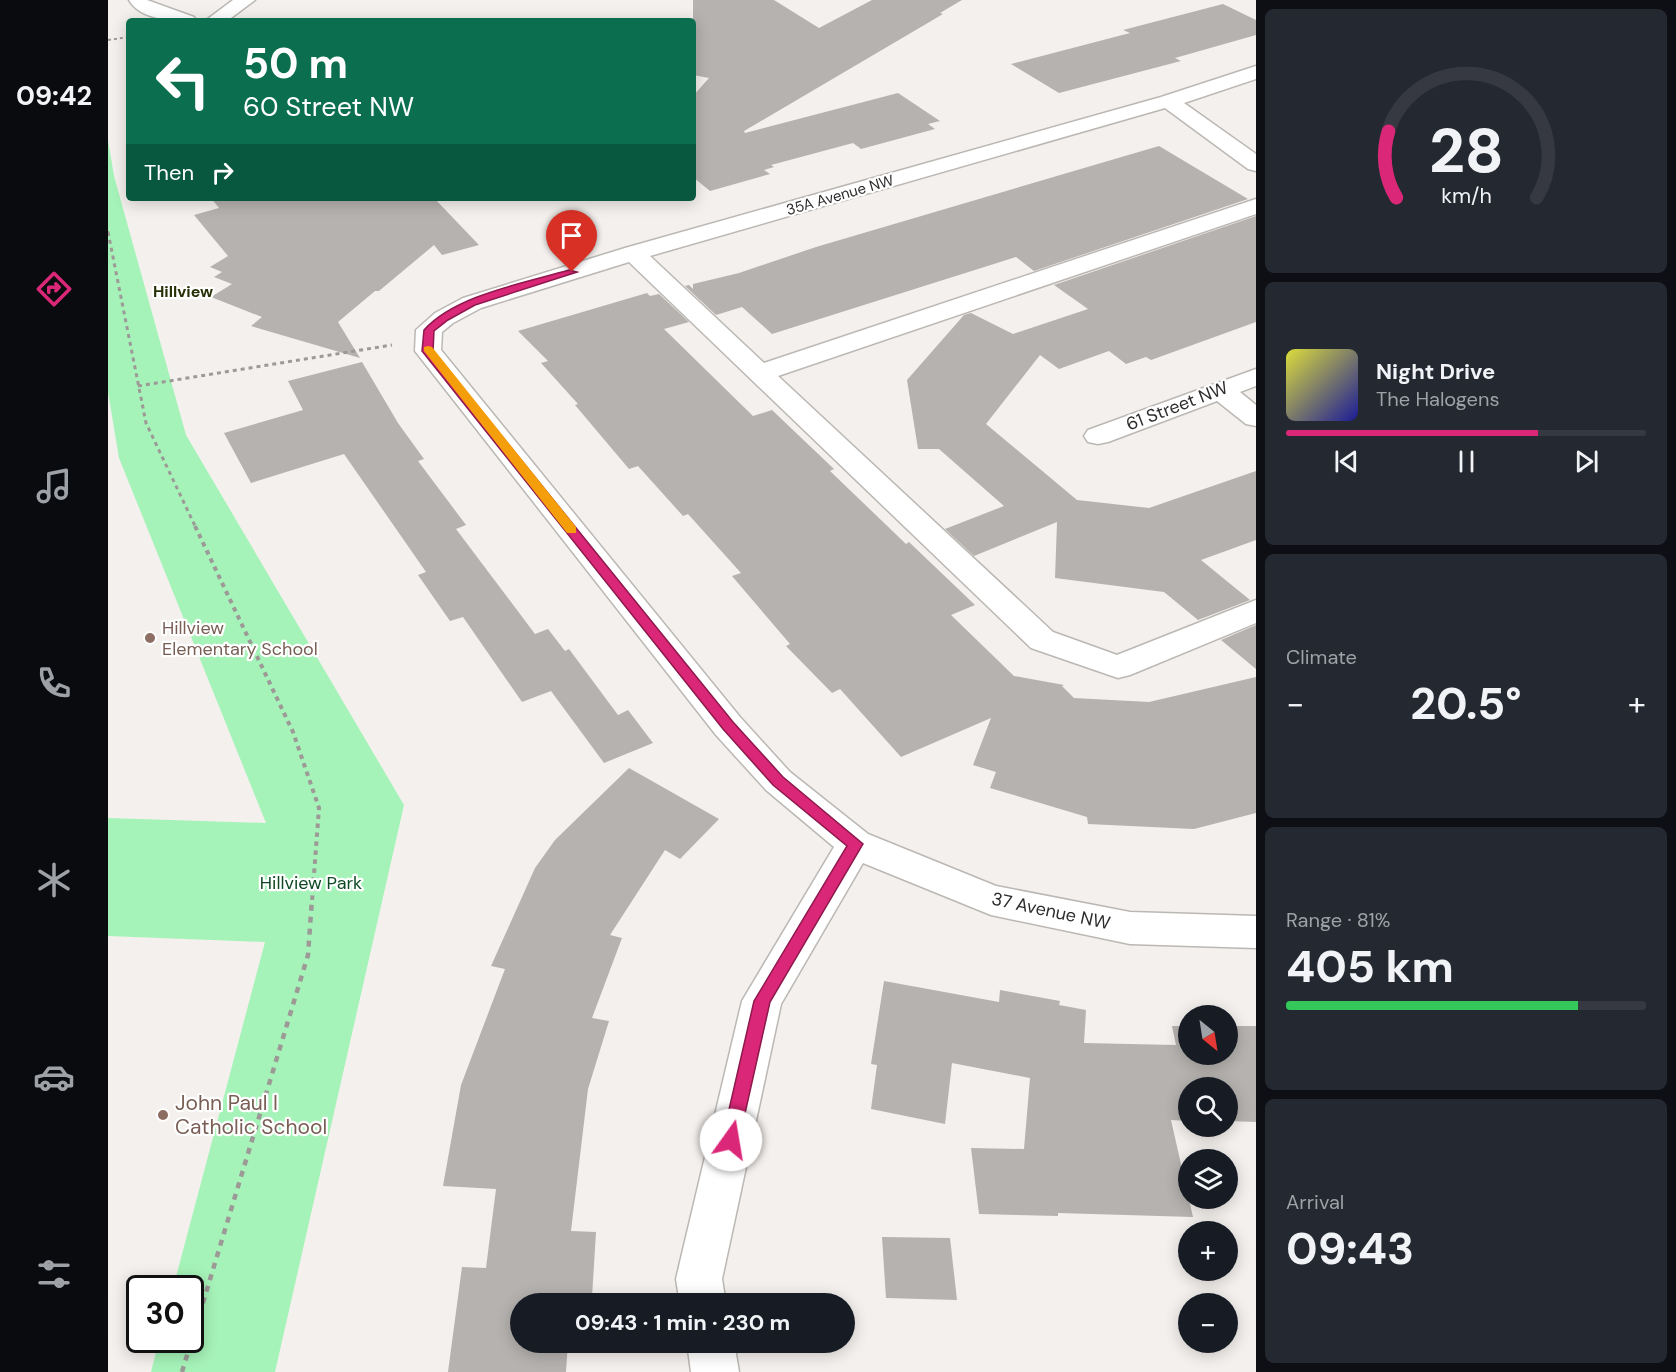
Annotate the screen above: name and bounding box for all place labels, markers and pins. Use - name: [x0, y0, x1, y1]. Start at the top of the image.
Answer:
- pin: [546, 210, 597, 272]
- place label: Hillview Elementary School: [162, 616, 318, 661]
- marker: Hillview Elementary School: [143, 631, 157, 645]
- place label: John Paul I Catholic School: [175, 1089, 327, 1141]
- marker: John Paul I Catholic School: [156, 1108, 170, 1122]

